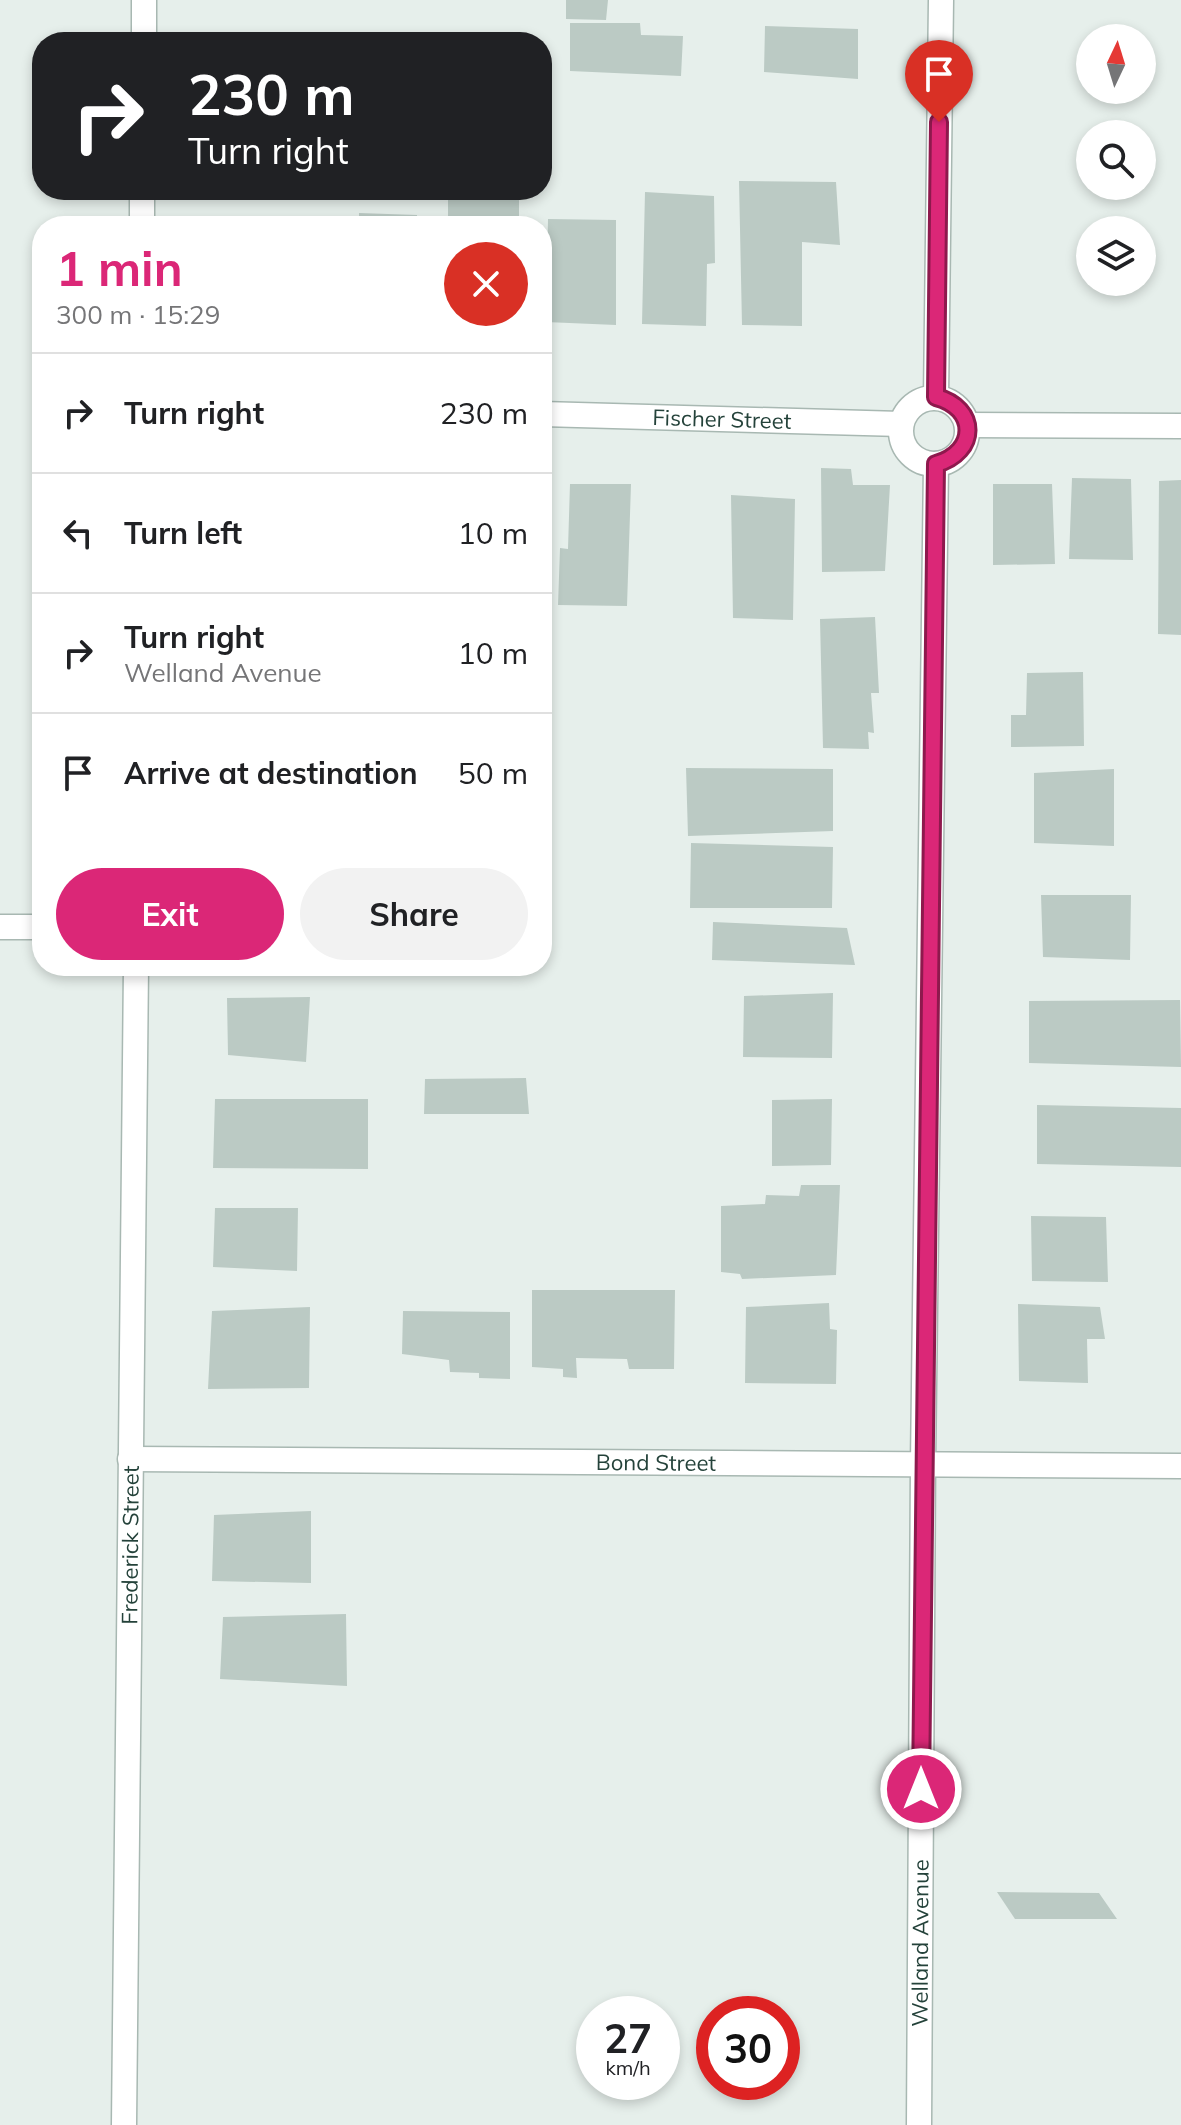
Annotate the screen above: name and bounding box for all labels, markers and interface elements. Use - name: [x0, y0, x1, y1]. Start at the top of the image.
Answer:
- north arrow: [1076, 24, 1156, 104]
- map controls: [1076, 24, 1156, 296]
- pin: [905, 40, 973, 122]
- icon: arrive: [917, 52, 961, 96]
- text: 230 m: [188, 59, 355, 129]
- icon: right: [56, 64, 160, 168]
- button: search: [1076, 120, 1156, 200]
- text: Turn right: [188, 128, 349, 173]
- button: layers: [1076, 216, 1156, 296]
- text: 1 min: [56, 238, 183, 298]
- button: close: [444, 242, 528, 326]
- text: 300 m · 15:29: [56, 298, 220, 331]
- icon: right: [56, 391, 100, 435]
- text: Turn right: [124, 394, 264, 432]
- text: 230 m: [440, 394, 528, 432]
- street label: Fischer Street: [652, 403, 792, 435]
- icon: left: [56, 511, 100, 555]
- text: Turn left: [124, 514, 242, 552]
- text: 10 m: [458, 514, 528, 552]
- text: Turn right: [124, 618, 264, 656]
- icon: right: [56, 631, 100, 675]
- text: 10 m: [458, 634, 528, 672]
- text: Welland Avenue: [124, 656, 322, 689]
- icon: arrive: [56, 751, 100, 795]
- text: Arrive at destination: [124, 754, 418, 792]
- text: 50 m: [458, 754, 528, 792]
- button: Exit: [56, 868, 284, 960]
- button: Share: [300, 868, 528, 960]
- street label: Bond Street: [596, 1448, 717, 1477]
- street label: Frederick Street: [115, 1465, 145, 1625]
- position arrow: [879, 1747, 963, 1831]
- street label: Welland Avenue: [906, 1859, 935, 2027]
- speed limit sign: 30: [696, 1996, 800, 2100]
- text: 27: [604, 2013, 652, 2063]
- text: km/h: [605, 2055, 651, 2080]

